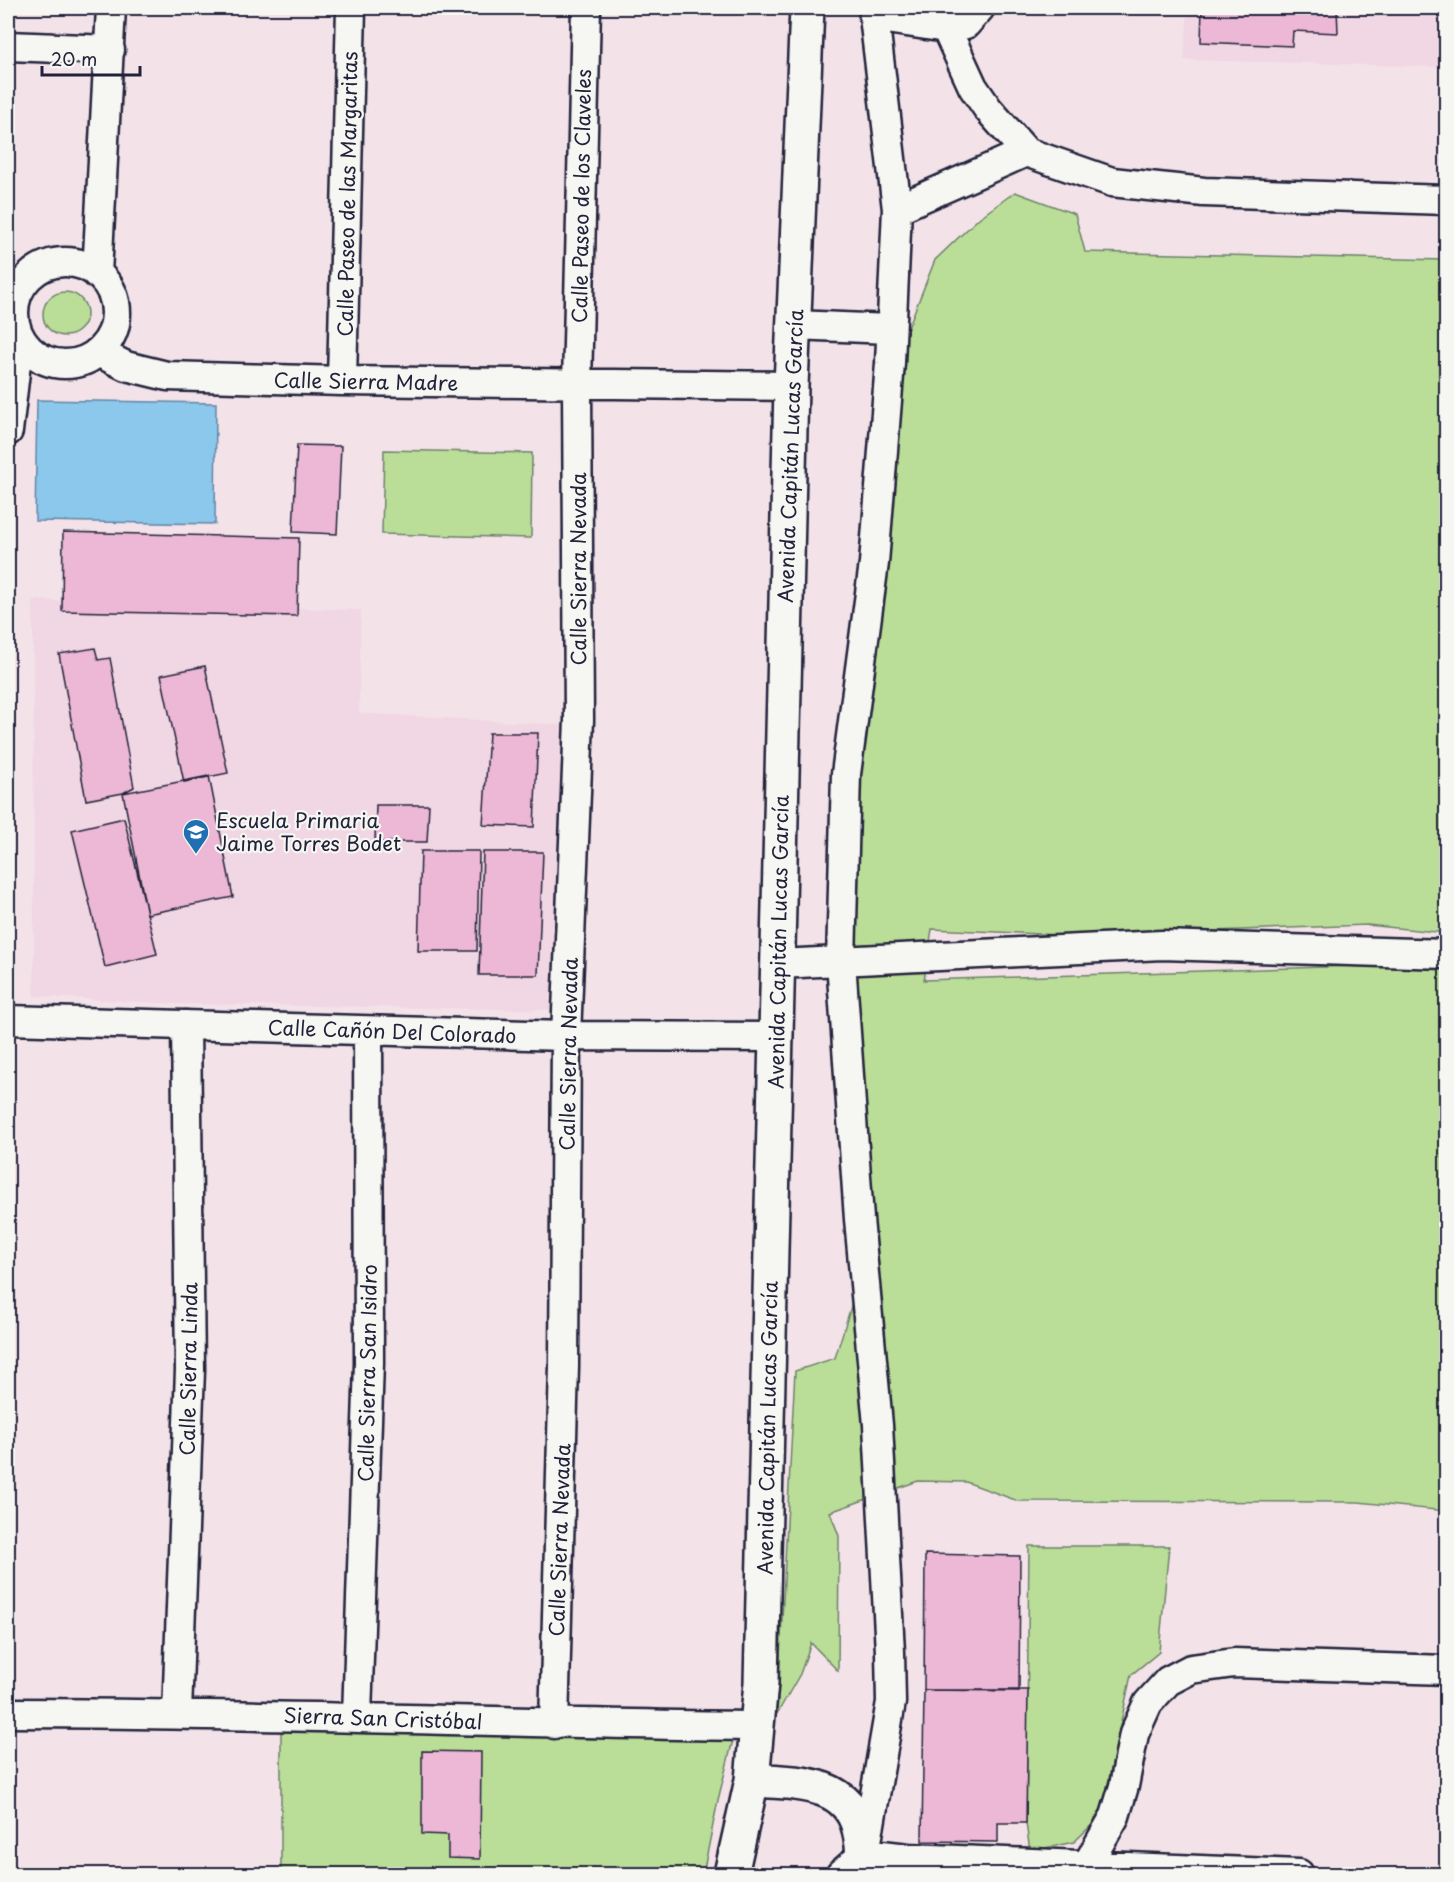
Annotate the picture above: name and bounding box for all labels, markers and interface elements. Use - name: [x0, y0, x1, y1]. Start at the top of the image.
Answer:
- scale bar: [42, 39, 140, 77]
- text: 20 m: [51, 45, 97, 72]
- street label: Calle Paseo de las Margaritas: [330, 51, 364, 337]
- street label: Calle Paseo de los Claveles: [564, 69, 598, 323]
- street label: Avenida Capitán Lucas García: [770, 309, 810, 603]
- street label: Calle Sierra Madre: [273, 364, 459, 398]
- street label: Calle Sierra Nevada: [563, 472, 593, 666]
- street label: Avenida Capitán Lucas García: [760, 795, 796, 1089]
- place label: Escuela Primaria Jaime Torres Bodet: [216, 805, 401, 858]
- school or university icon: Escuela Primaria Jaime Torres Bodet: [181, 817, 211, 855]
- street label: Calle Sierra Nevada: [551, 957, 585, 1151]
- street label: Calle Cañón Del Colorado: [267, 1012, 517, 1050]
- street label: Calle Sierra San Isidro: [350, 1264, 384, 1482]
- street label: Calle Sierra Linda: [171, 1281, 205, 1456]
- street label: Avenida Capitán Lucas García: [749, 1281, 785, 1575]
- street label: Calle Sierra Nevada: [541, 1443, 577, 1637]
- street label: Sierra San Cristóbal: [283, 1700, 483, 1736]

